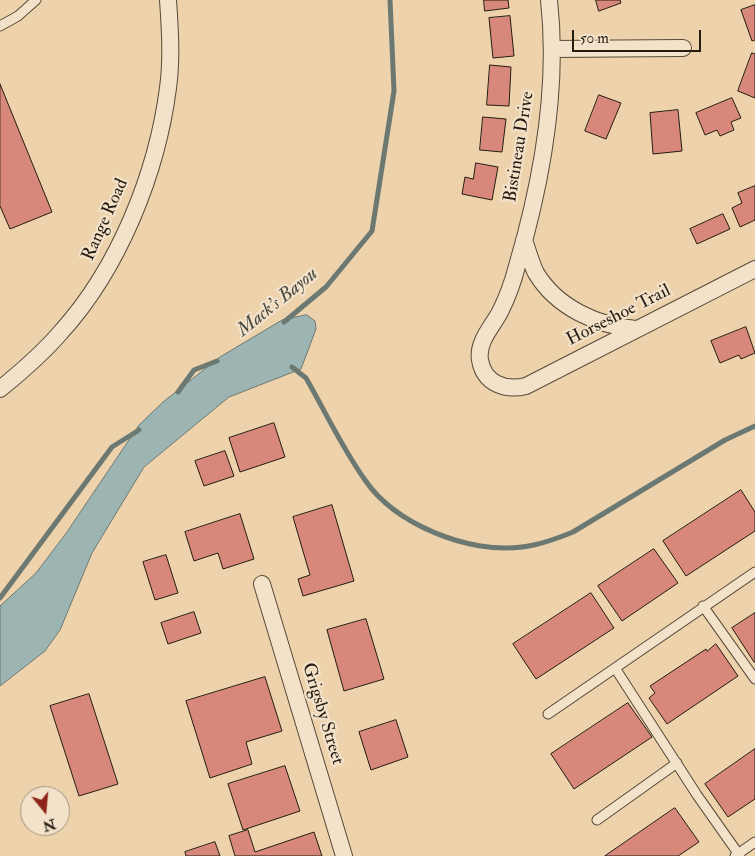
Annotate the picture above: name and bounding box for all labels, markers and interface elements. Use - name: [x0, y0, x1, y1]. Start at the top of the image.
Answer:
- scale bar: [575, 20, 704, 52]
- text: 50 m: [580, 29, 609, 48]
- street label: Bistineau Drive: [501, 90, 539, 204]
- street label: Range Road: [78, 176, 134, 264]
- water label: Mack's Bayou: [233, 264, 323, 342]
- street label: Horseshoe Trail: [563, 280, 675, 352]
- street label: Grigsby Street: [296, 660, 348, 768]
- north arrow: [20, 786, 70, 836]
- text: N: [41, 815, 58, 835]

